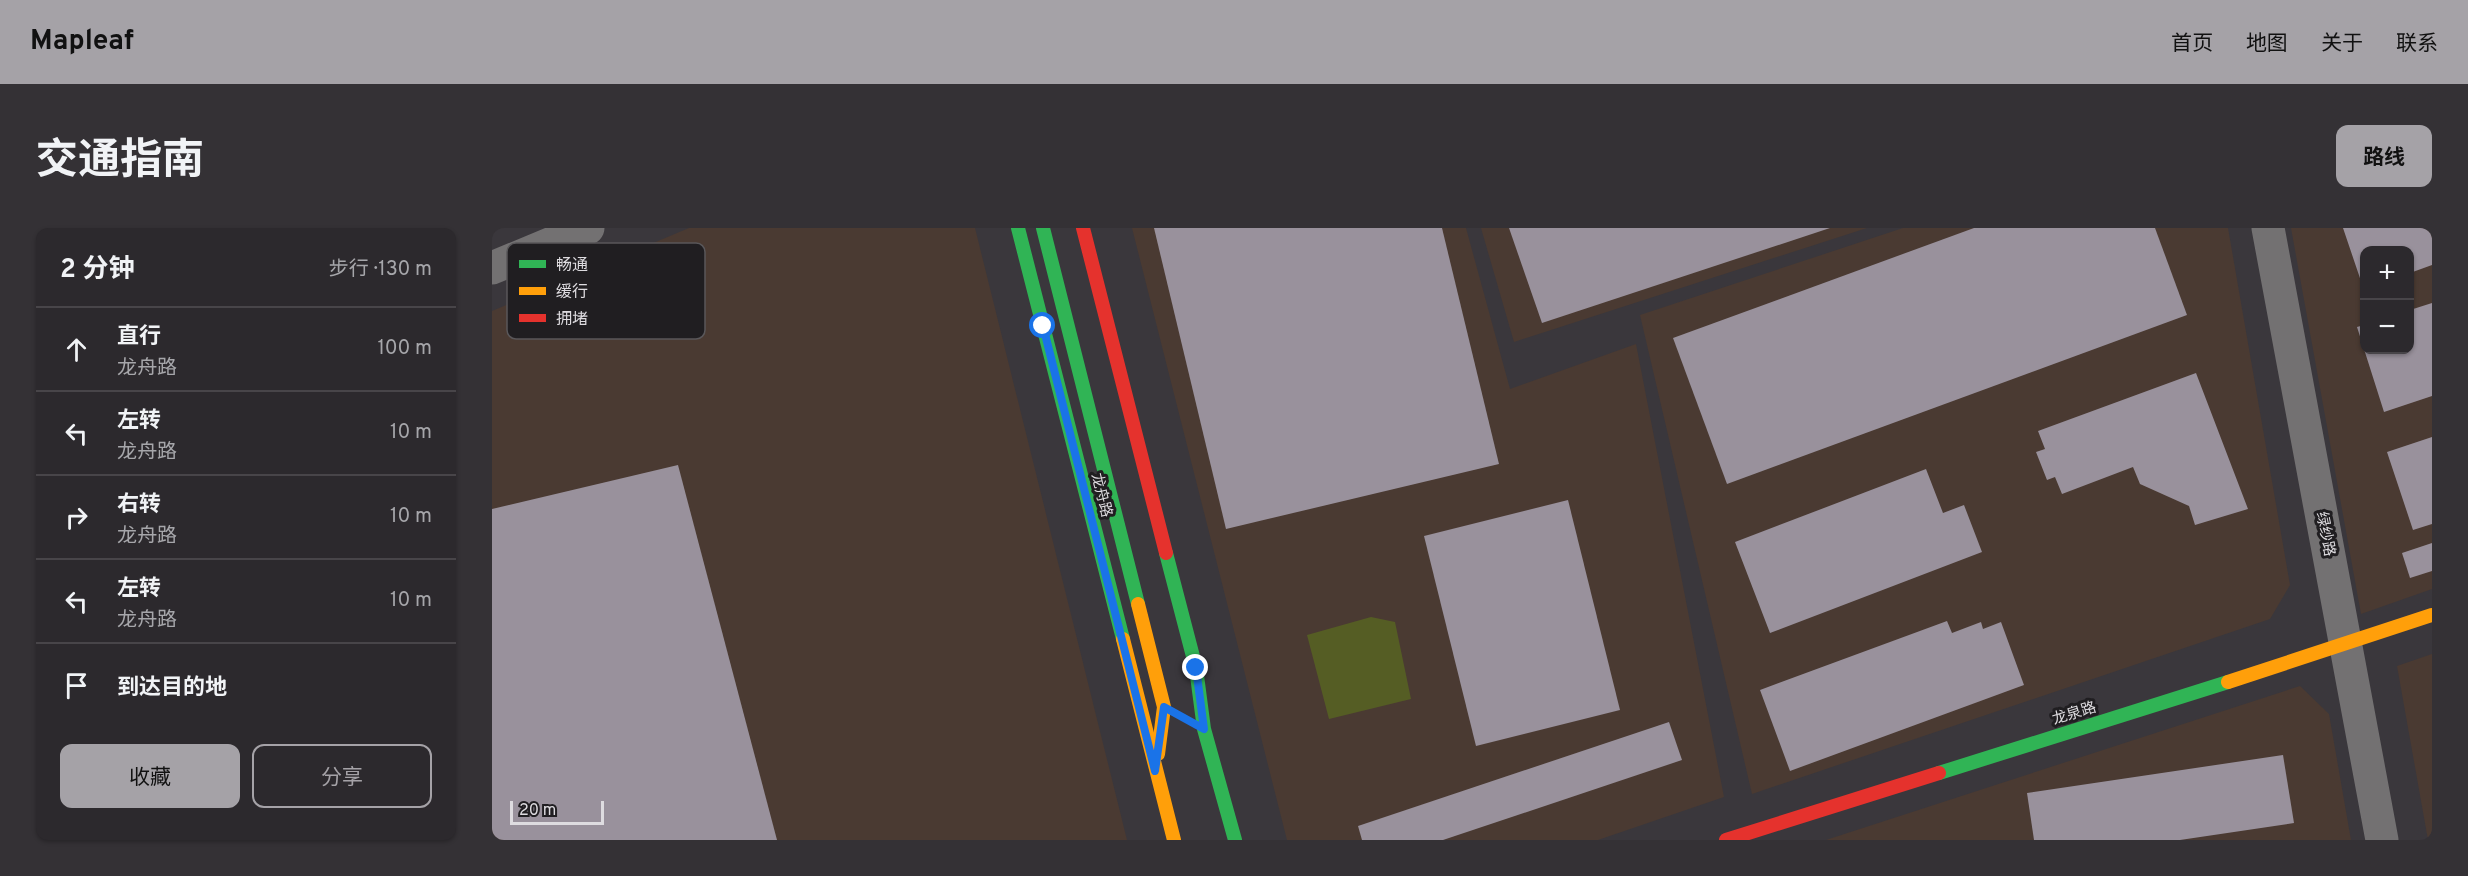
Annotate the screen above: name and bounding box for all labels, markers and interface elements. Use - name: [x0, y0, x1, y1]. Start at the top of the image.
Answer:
- text: Mapleaf: [30, 24, 134, 60]
- text: 首页: [2171, 31, 2213, 58]
- text: 地图: [2246, 31, 2288, 58]
- text: 关于: [2321, 31, 2363, 58]
- text: 联系: [2396, 31, 2438, 58]
- button: 路线: [2336, 125, 2432, 187]
- text: 交通指南: [36, 136, 204, 189]
- legend: [507, 243, 705, 339]
- map controls: [2360, 246, 2414, 354]
- button: +: [2360, 246, 2414, 300]
- text: 2 分钟: [60, 254, 134, 287]
- text: 畅通: [556, 256, 588, 276]
- text: 步行 · 130 m: [329, 257, 432, 283]
- text: 缓行: [556, 283, 588, 303]
- button: −: [2360, 300, 2414, 354]
- text: 拥堵: [556, 310, 588, 330]
- route start: [1029, 312, 1055, 338]
- text: 直行: [117, 324, 161, 351]
- icon: ahead: [60, 333, 93, 366]
- text: 100 m: [377, 336, 432, 362]
- text: 龙舟路: [117, 356, 177, 382]
- text: 左转: [117, 408, 161, 435]
- icon: left: [60, 417, 93, 450]
- text: 10 m: [390, 420, 432, 446]
- text: 龙舟路: [117, 440, 177, 466]
- street label: 龙舟路: [1086, 471, 1116, 520]
- text: 右转: [117, 492, 161, 519]
- icon: right: [60, 501, 93, 534]
- text: 10 m: [390, 504, 432, 530]
- street label: 绿纱路: [2311, 510, 2338, 558]
- text: 龙舟路: [117, 524, 177, 550]
- text: 左转: [117, 576, 161, 603]
- icon: left: [60, 585, 93, 618]
- text: 10 m: [390, 588, 432, 614]
- text: 龙舟路: [117, 608, 177, 634]
- route end: [1182, 654, 1208, 680]
- icon: arrive: [60, 669, 93, 702]
- text: 到达目的地: [117, 675, 227, 702]
- street label: 龙泉路: [2050, 698, 2099, 730]
- button: 收藏: [60, 744, 240, 808]
- button: 分享: [252, 744, 432, 808]
- scale bar: [510, 798, 604, 826]
- text: 20 m: [519, 801, 556, 821]

